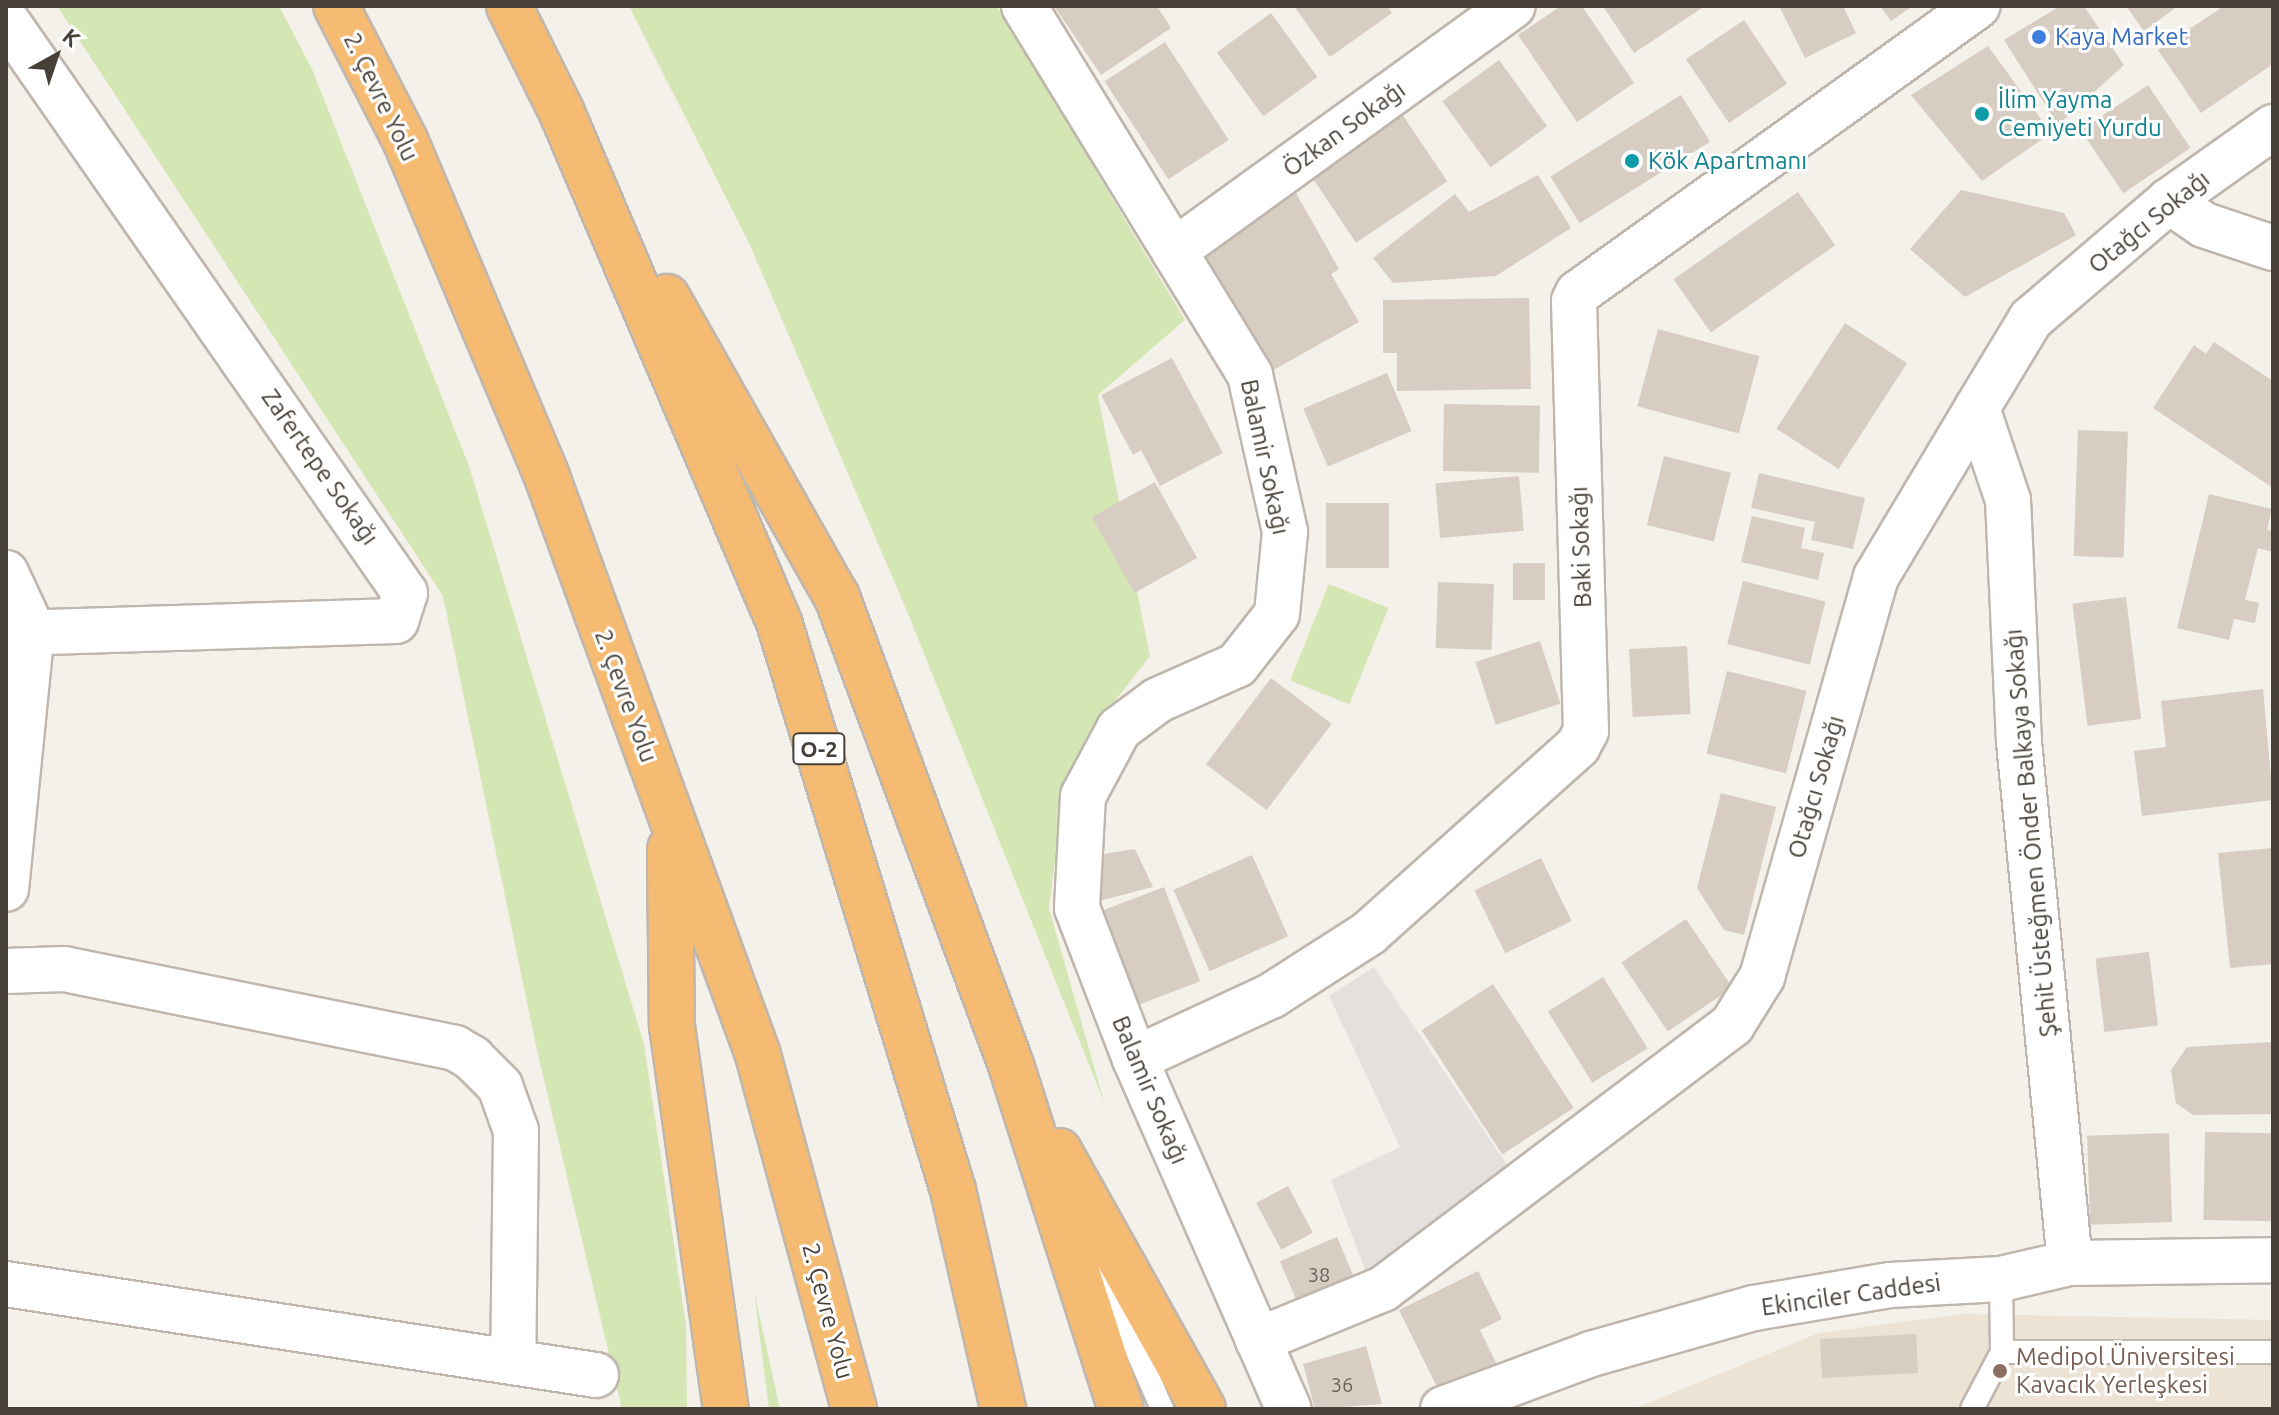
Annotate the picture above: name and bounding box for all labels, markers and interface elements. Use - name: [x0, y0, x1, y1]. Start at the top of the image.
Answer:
- north arrow: [16, 16, 96, 96]
- text: K: [58, 23, 85, 52]
- place label: Kaya Market: [2055, 23, 2188, 51]
- street label: 2. Çevre Yolu: [338, 28, 424, 166]
- marker: Kaya Market: [2030, 28, 2048, 46]
- street label: Özkan Sokağı: [1277, 75, 1411, 183]
- place label: İlim Yayma Cemiyeti Yurdu: [1998, 86, 2162, 142]
- marker: İlim Yayma Cemiyeti Yurdu: [1973, 105, 1991, 123]
- place label: Kök Apartmanı: [1648, 147, 1807, 175]
- marker: Kök Apartmanı: [1623, 152, 1641, 170]
- street label: Otağcı Sokağı: [2083, 164, 2215, 280]
- street label: Balamir Sokağı: [1234, 377, 1296, 537]
- street label: Zafertepe Sokağı: [256, 384, 384, 550]
- street label: Baki Sokağı: [1564, 486, 1598, 608]
- street label: 2. Çevre Yolu: [589, 626, 663, 766]
- street label: Şehit Üsteğmen Önder Balkaya Sokağı: [1999, 628, 2063, 1038]
- street label: Otağcı Sokağı: [1782, 712, 1850, 862]
- road number: O-2: [791, 731, 847, 767]
- street label: Balamir Sokağı: [1106, 1012, 1194, 1168]
- street label: 2. Çevre Yolu: [796, 1240, 860, 1382]
- house number: 38: [1308, 1262, 1330, 1286]
- street label: Ekinciler Caddesi: [1759, 1268, 1943, 1322]
- place label: Medipol Üniversitesi Kavacık Yerleşkesi: [2016, 1343, 2235, 1399]
- marker: Medipol Üniversitesi Kavacık Yerleşkesi: [1991, 1362, 2009, 1380]
- house number: 36: [1331, 1372, 1353, 1396]

